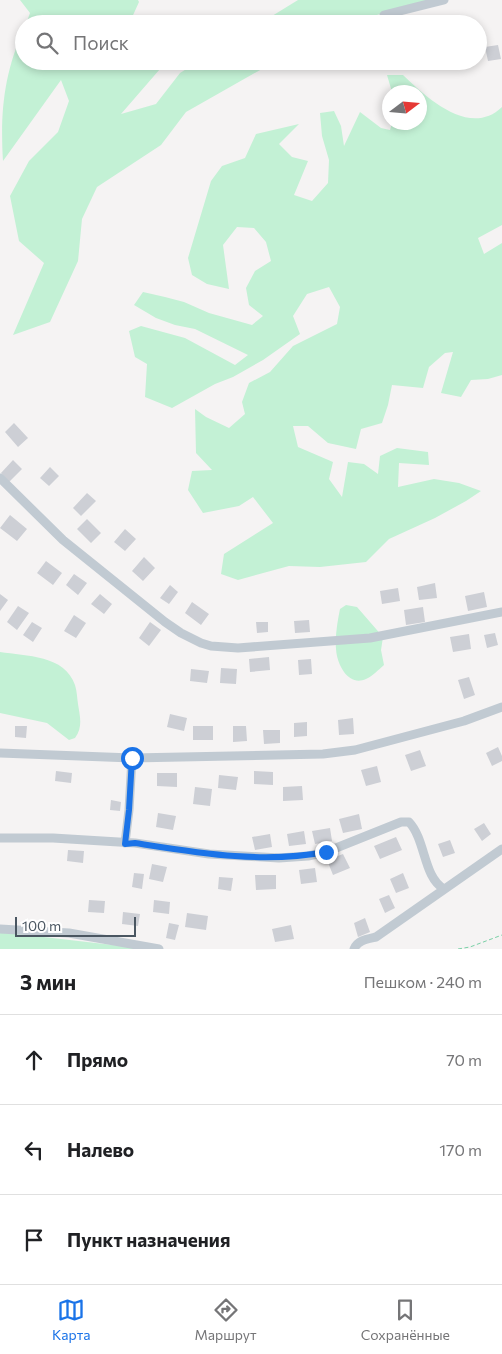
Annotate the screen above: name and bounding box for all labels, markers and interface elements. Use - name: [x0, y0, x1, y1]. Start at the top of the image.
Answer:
- search box: [15, 15, 487, 70]
- icon: search: [33, 29, 61, 57]
- text: Поиск: [73, 31, 129, 54]
- north arrow: [382, 85, 427, 130]
- route start: [121, 747, 144, 770]
- route end: [315, 841, 338, 864]
- scale bar: [15, 914, 136, 937]
- text: 100 m: [22, 917, 61, 934]
- text: 3 мин: [20, 969, 76, 994]
- text: Пешком · 240 m: [364, 972, 482, 991]
- icon: ahead: [20, 1046, 48, 1074]
- text: Прямо: [67, 1048, 128, 1071]
- text: 70 m: [446, 1050, 482, 1069]
- icon: left: [20, 1136, 48, 1164]
- text: Налево: [67, 1138, 134, 1161]
- text: 170 m: [439, 1140, 482, 1159]
- icon: arrive: [20, 1226, 48, 1254]
- text: Пункт назначения: [67, 1228, 230, 1251]
- tab: Карта: [52, 1296, 91, 1343]
- tab: Маршрут: [195, 1296, 257, 1343]
- tab: Сохранённые: [361, 1296, 450, 1343]

